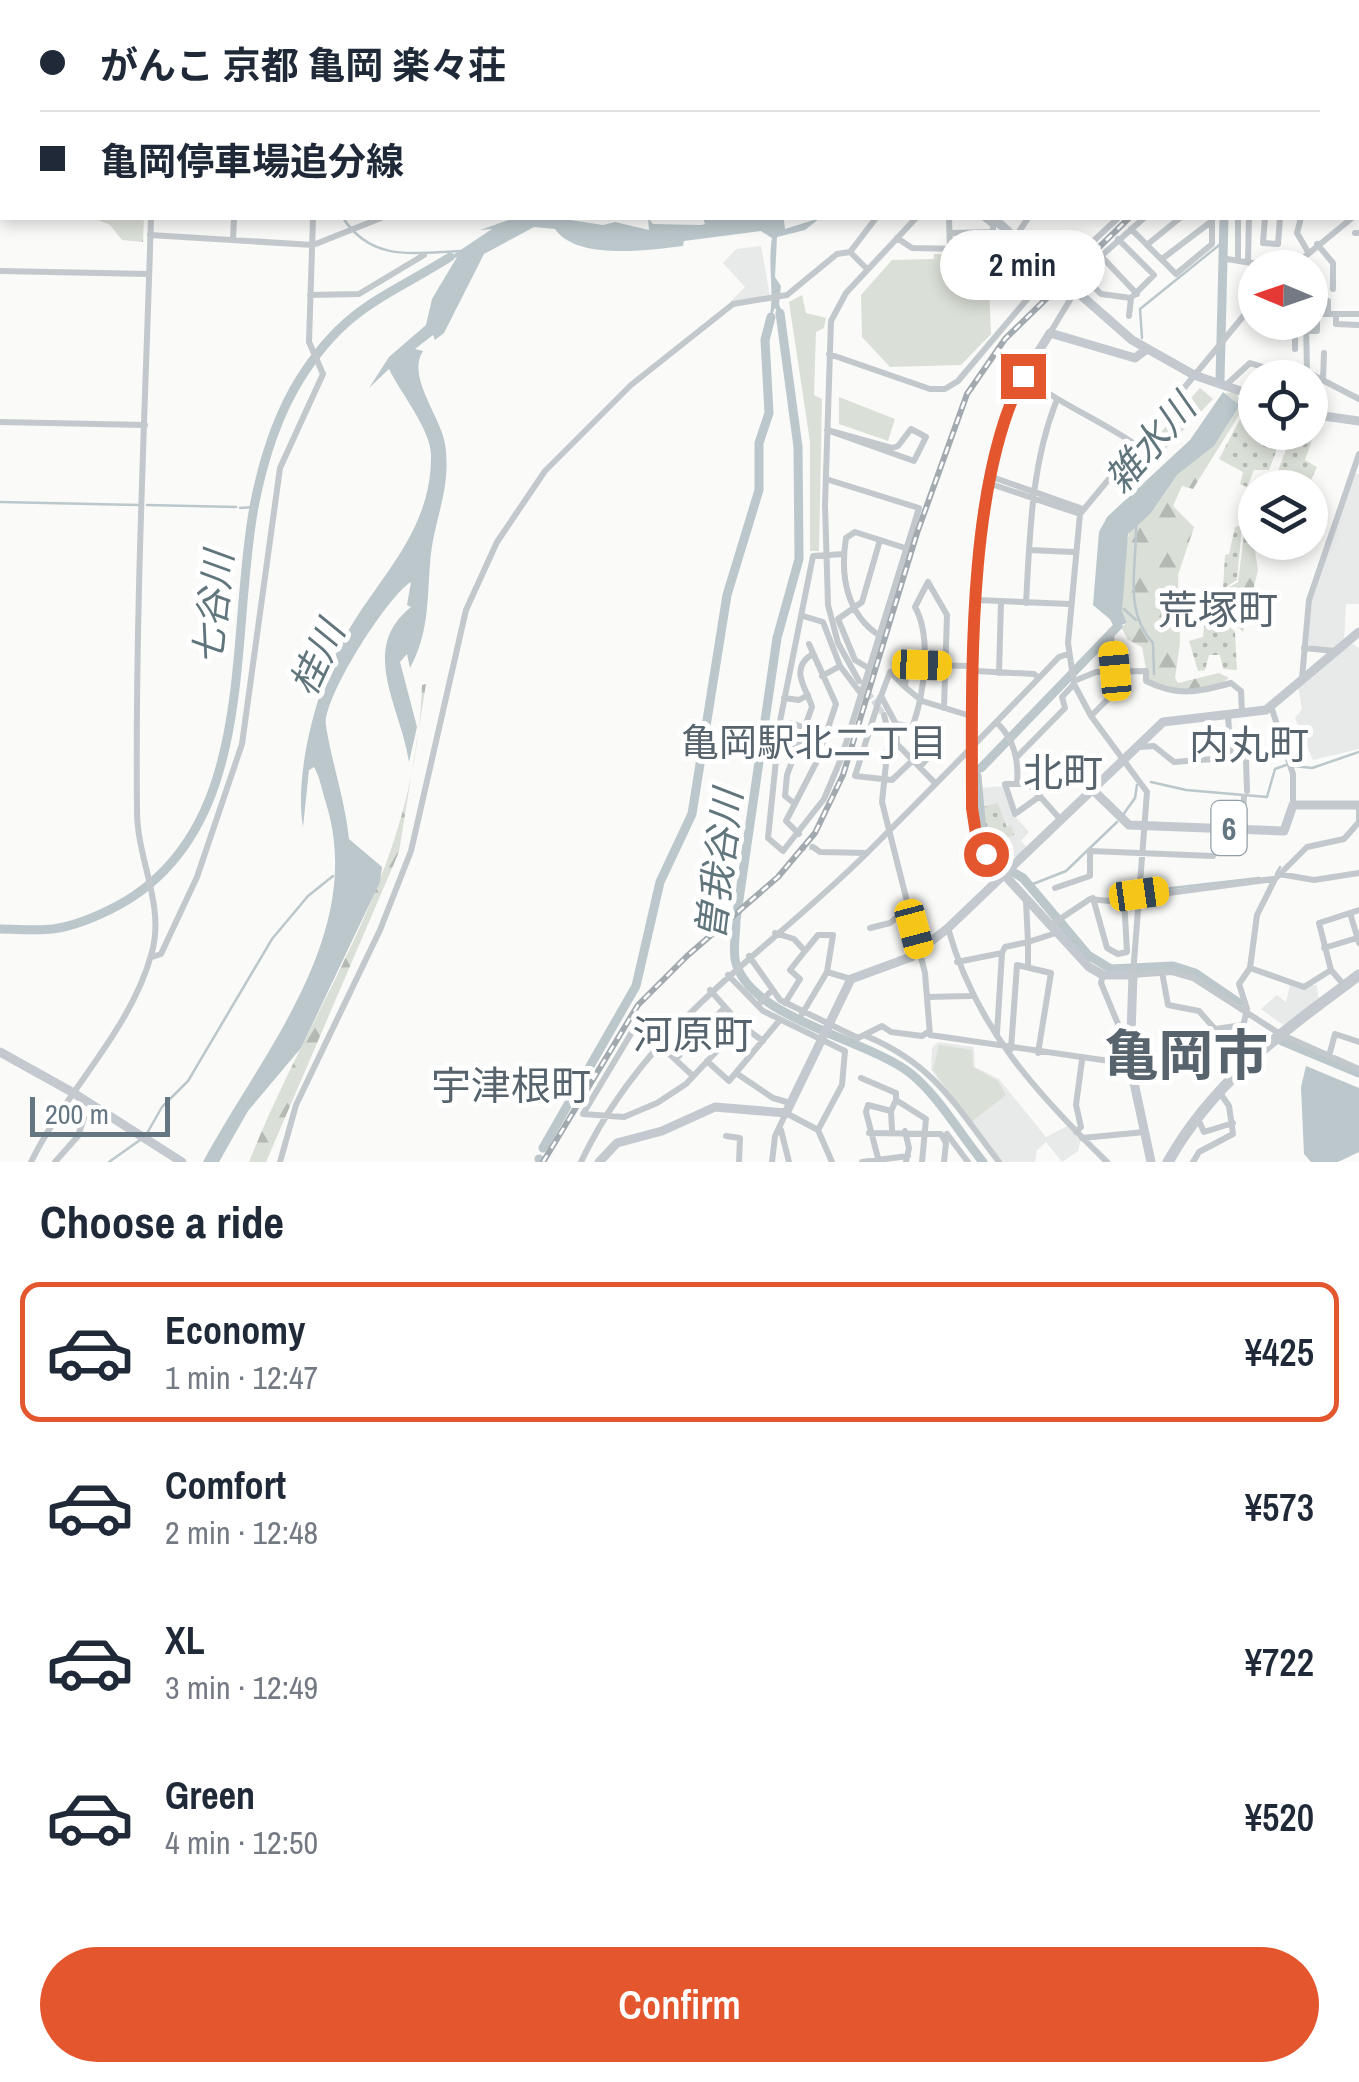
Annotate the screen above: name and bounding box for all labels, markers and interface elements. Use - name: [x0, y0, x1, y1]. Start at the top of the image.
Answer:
- text: がんこ 京都 亀岡 楽々荘: [100, 40, 506, 91]
- text: 亀岡停車場追分線: [100, 136, 404, 187]
- callout: 2 min: [940, 231, 1106, 301]
- text: 2 min: [989, 243, 1056, 286]
- north arrow: [1238, 250, 1328, 340]
- map controls: [1238, 250, 1328, 560]
- route end: [1001, 354, 1046, 399]
- button: locate: [1238, 360, 1328, 450]
- water label: 雑水川: [1093, 380, 1209, 503]
- button: layers: [1238, 470, 1328, 560]
- water label: 七谷川: [182, 545, 245, 667]
- district label: 荒塚町: [1158, 583, 1278, 636]
- water label: 桂川: [278, 609, 358, 703]
- car: [1097, 640, 1133, 702]
- car: [891, 649, 953, 681]
- district label: 亀岡駅北二丁目: [681, 717, 947, 768]
- district label: 内丸町: [1189, 718, 1309, 771]
- district label: 北町: [1023, 746, 1103, 799]
- water label: 曽我谷川: [684, 782, 754, 944]
- road number: 6: [1212, 801, 1246, 855]
- route start: [964, 832, 1009, 877]
- car: [1107, 875, 1171, 913]
- car: [892, 896, 936, 962]
- district label: 河原町: [633, 1008, 753, 1061]
- district label: 亀岡市: [1103, 1018, 1269, 1092]
- district label: 宇津根町: [431, 1059, 591, 1112]
- scale bar: [30, 1092, 170, 1136]
- text: 200 m: [45, 1095, 109, 1133]
- text: Choose a ride: [40, 1191, 284, 1252]
- text: Economy: [165, 1305, 305, 1356]
- icon: car: [45, 1307, 135, 1397]
- text: ¥425: [1245, 1327, 1314, 1378]
- text: 1 min · 12:47: [165, 1356, 318, 1399]
- text: Comfort: [165, 1460, 286, 1511]
- icon: car: [45, 1462, 135, 1552]
- text: ¥573: [1245, 1482, 1314, 1533]
- text: 2 min · 12:48: [165, 1511, 318, 1554]
- text: XL: [165, 1615, 205, 1666]
- icon: car: [45, 1617, 135, 1707]
- text: ¥722: [1245, 1637, 1314, 1688]
- text: 3 min · 12:49: [165, 1666, 318, 1709]
- text: Green: [165, 1770, 255, 1821]
- icon: car: [45, 1772, 135, 1862]
- text: ¥520: [1245, 1792, 1314, 1843]
- text: 4 min · 12:50: [165, 1821, 318, 1864]
- button: Confirm: [40, 1947, 1319, 2062]

